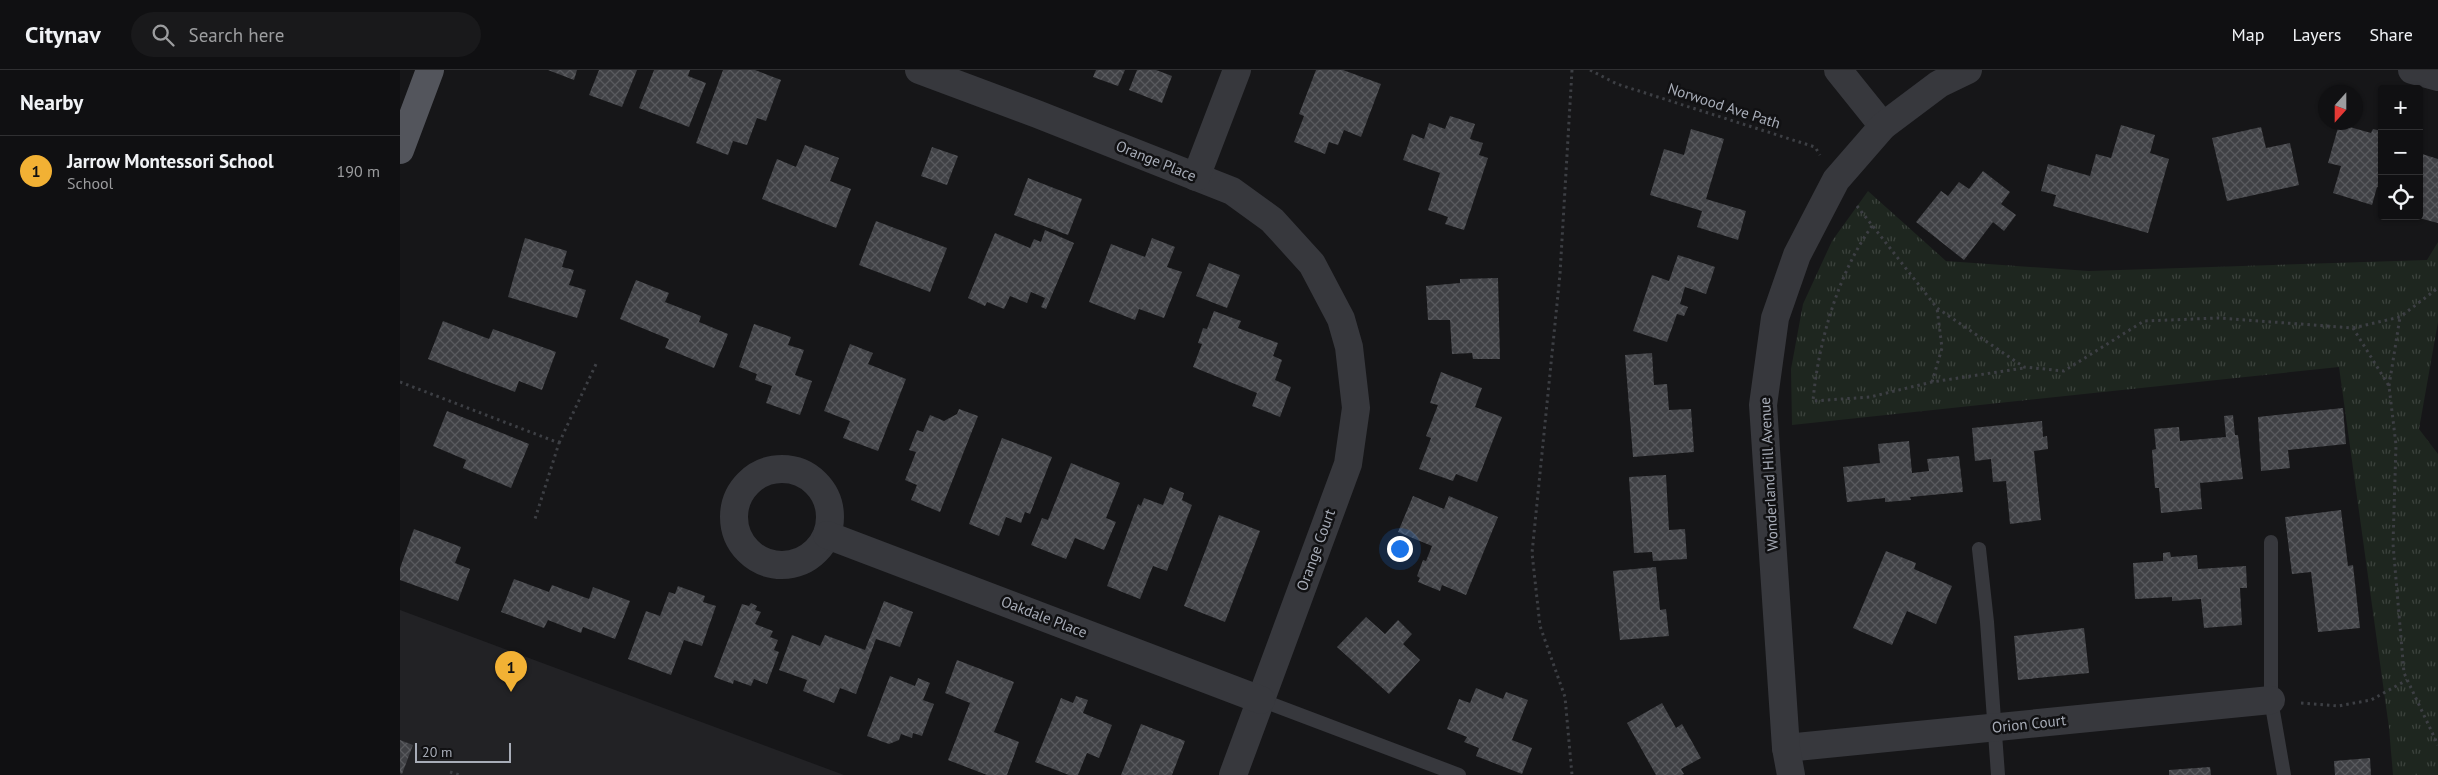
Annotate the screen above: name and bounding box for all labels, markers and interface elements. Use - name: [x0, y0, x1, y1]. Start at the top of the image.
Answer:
- search box: [131, 12, 481, 57]
- text: Citynav: [25, 19, 101, 50]
- icon: search: [149, 21, 177, 49]
- text: Search here: [189, 23, 284, 47]
- text: Map: [2232, 23, 2264, 46]
- text: Layers: [2292, 23, 2341, 46]
- text: Share: [2369, 23, 2413, 46]
- street label: Norwood Ave Path: [1665, 78, 1783, 133]
- north arrow: [2318, 85, 2363, 130]
- map controls: [2378, 85, 2423, 220]
- button: +: [2378, 85, 2423, 130]
- text: Nearby: [20, 89, 83, 116]
- button: −: [2378, 130, 2423, 175]
- street label: Orange Place: [1113, 136, 1199, 185]
- text: Jarrow Montessori School: [67, 149, 274, 173]
- text: 1: [31, 161, 41, 181]
- text: 190 m: [337, 161, 380, 181]
- text: School: [67, 173, 113, 193]
- button: locate: [2378, 175, 2423, 220]
- street label: Wonderland Hill Avenue: [1755, 397, 1782, 551]
- street label: Orange Court: [1292, 506, 1339, 593]
- your location: [1387, 536, 1413, 562]
- street label: Oakdale Place: [998, 591, 1090, 642]
- pin: 1: [495, 651, 527, 692]
- street label: Orion Court: [1991, 710, 2067, 737]
- scale bar: [415, 740, 511, 763]
- text: 20 m: [422, 743, 452, 761]

